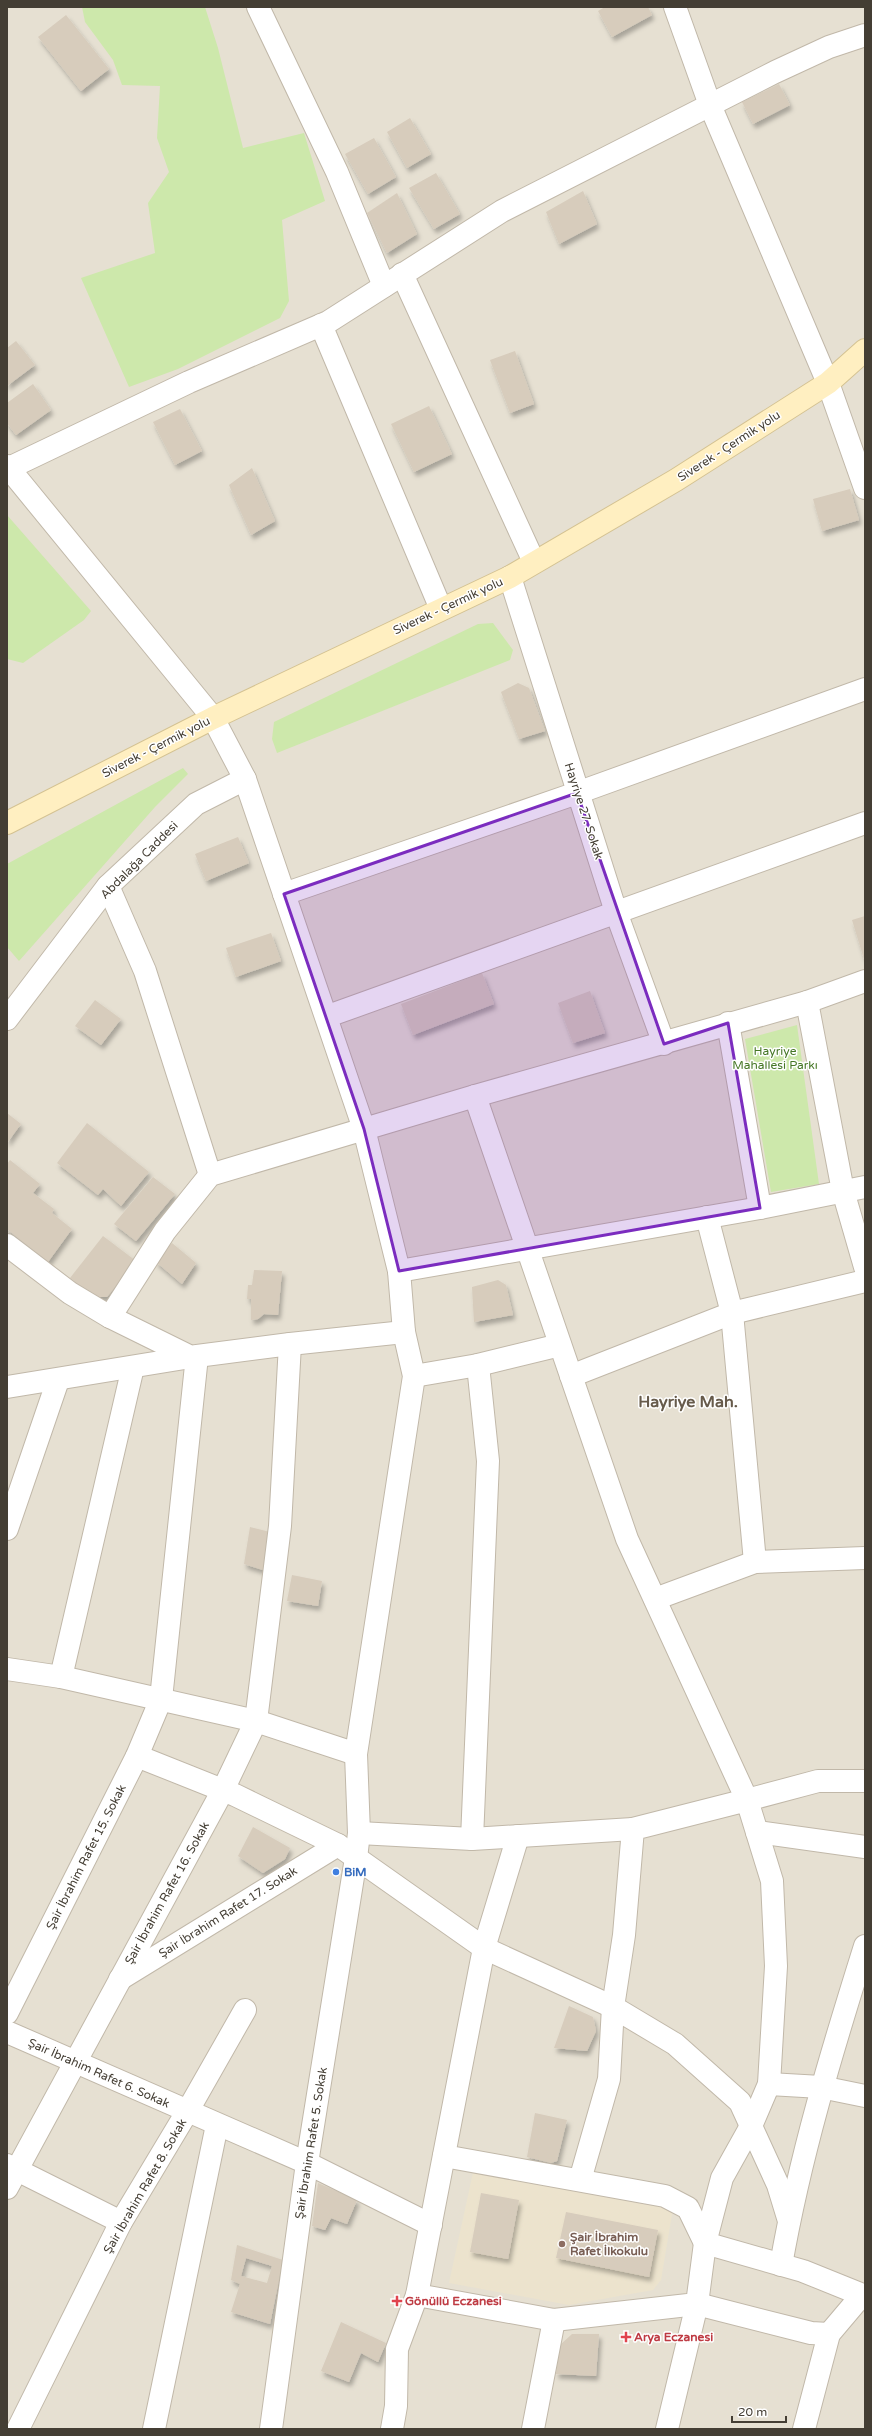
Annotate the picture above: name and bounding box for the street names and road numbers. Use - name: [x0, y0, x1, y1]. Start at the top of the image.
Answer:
- street label: Siverek - Çermik yolu: [675, 408, 783, 484]
- street label: Siverek - Çermik yolu: [391, 574, 505, 638]
- street label: Siverek - Çermik yolu: [100, 714, 212, 780]
- street label: Hayriye 27. Sokak: [562, 761, 606, 862]
- street label: Abdalağa Caddesi: [97, 818, 181, 902]
- street label: Şair İbrahim Rafet 15. Sokak: [43, 1782, 129, 1932]
- street label: Şair İbrahim Rafet 16. Sokak: [122, 1819, 212, 1967]
- street label: Şair İbrahim Rafet 17. Sokak: [156, 1863, 300, 1960]
- street label: Şair İbrahim Rafet 6. Sokak: [26, 2035, 172, 2111]
- street label: Şair İbrahim Rafet 5. Sokak: [292, 2066, 330, 2220]
- street label: Şair İbrahim Rafet 8. Sokak: [101, 2116, 190, 2256]

